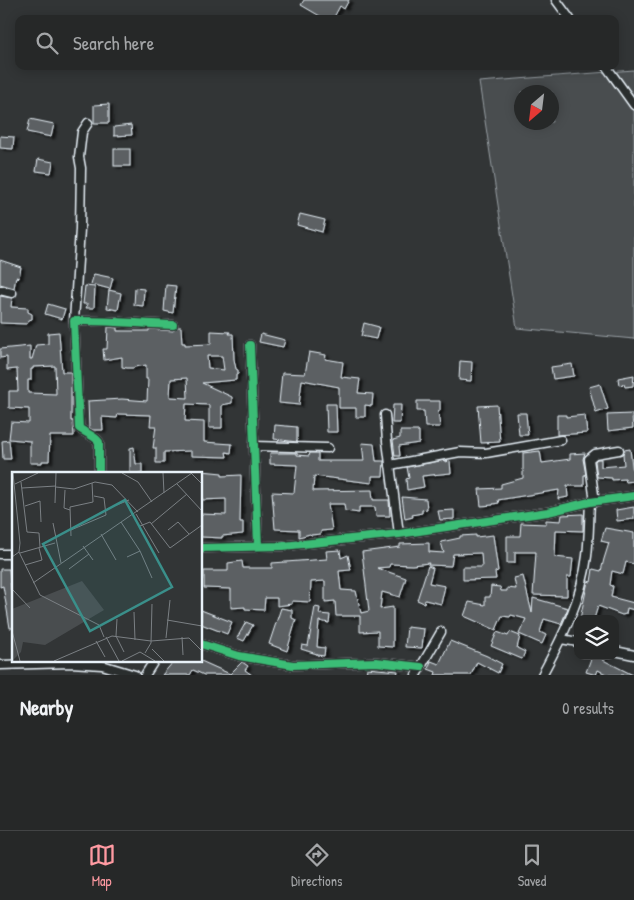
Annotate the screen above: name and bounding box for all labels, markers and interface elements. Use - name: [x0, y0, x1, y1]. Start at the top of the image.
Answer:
- search box: [15, 15, 619, 70]
- icon: search: [33, 29, 61, 57]
- text: Search here: [73, 30, 154, 56]
- north arrow: [514, 85, 559, 130]
- inset map: [12, 472, 202, 662]
- map controls: [574, 615, 619, 660]
- button: layers: [574, 615, 619, 660]
- text: Nearby: [20, 693, 73, 722]
- text: 0 results: [562, 697, 614, 719]
- tab: Map: [88, 841, 116, 890]
- tab: Directions: [291, 841, 342, 890]
- tab: Saved: [518, 841, 546, 890]

